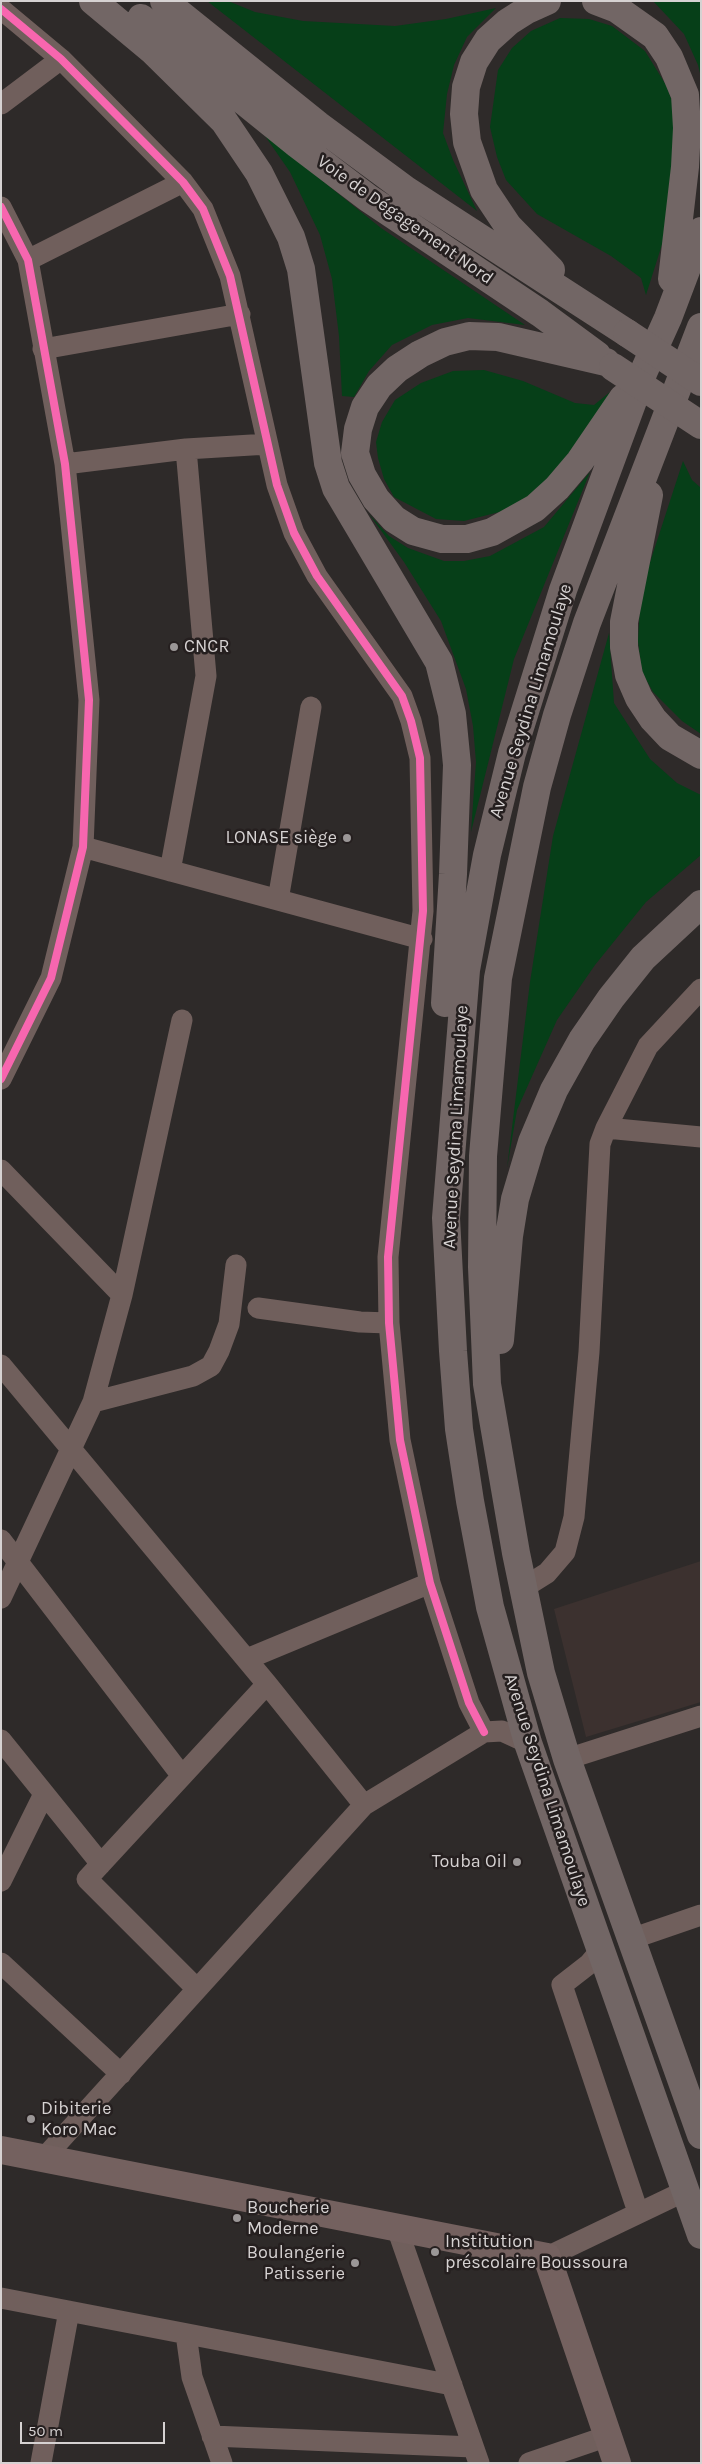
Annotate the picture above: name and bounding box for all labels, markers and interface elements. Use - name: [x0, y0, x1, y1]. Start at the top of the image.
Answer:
- street label: Voie de Dégagement Nord: [313, 151, 497, 289]
- street label: Avenue Seydina Limamoulaye: [485, 581, 577, 821]
- place label: CNCR: [184, 636, 229, 658]
- marker: CNCR: [168, 641, 180, 653]
- place label: LONASE siège: [226, 827, 337, 849]
- marker: LONASE siège: [341, 832, 353, 844]
- street label: Avenue Seydina Limamoulaye: [439, 1005, 473, 1249]
- street label: Avenue Seydina Limamoulaye: [499, 1671, 595, 1909]
- place label: Touba Oil: [432, 1851, 507, 1873]
- marker: Touba Oil: [511, 1856, 523, 1868]
- place label: Dibiterie Koro Mac: [41, 2098, 117, 2140]
- marker: Dibiterie Koro Mac: [25, 2113, 37, 2125]
- place label: Boucherie Moderne: [247, 2197, 329, 2240]
- marker: Boucherie Moderne: [231, 2212, 243, 2224]
- place label: Institution préscolaire Boussoura: [445, 2231, 628, 2274]
- place label: Boulangerie Patisserie: [247, 2242, 345, 2284]
- marker: Institution préscolaire Boussoura: [429, 2246, 441, 2258]
- marker: Boulangerie Patisserie: [349, 2257, 361, 2269]
- scale bar: [22, 2412, 168, 2444]
- text: 50 m: [28, 2422, 63, 2440]

